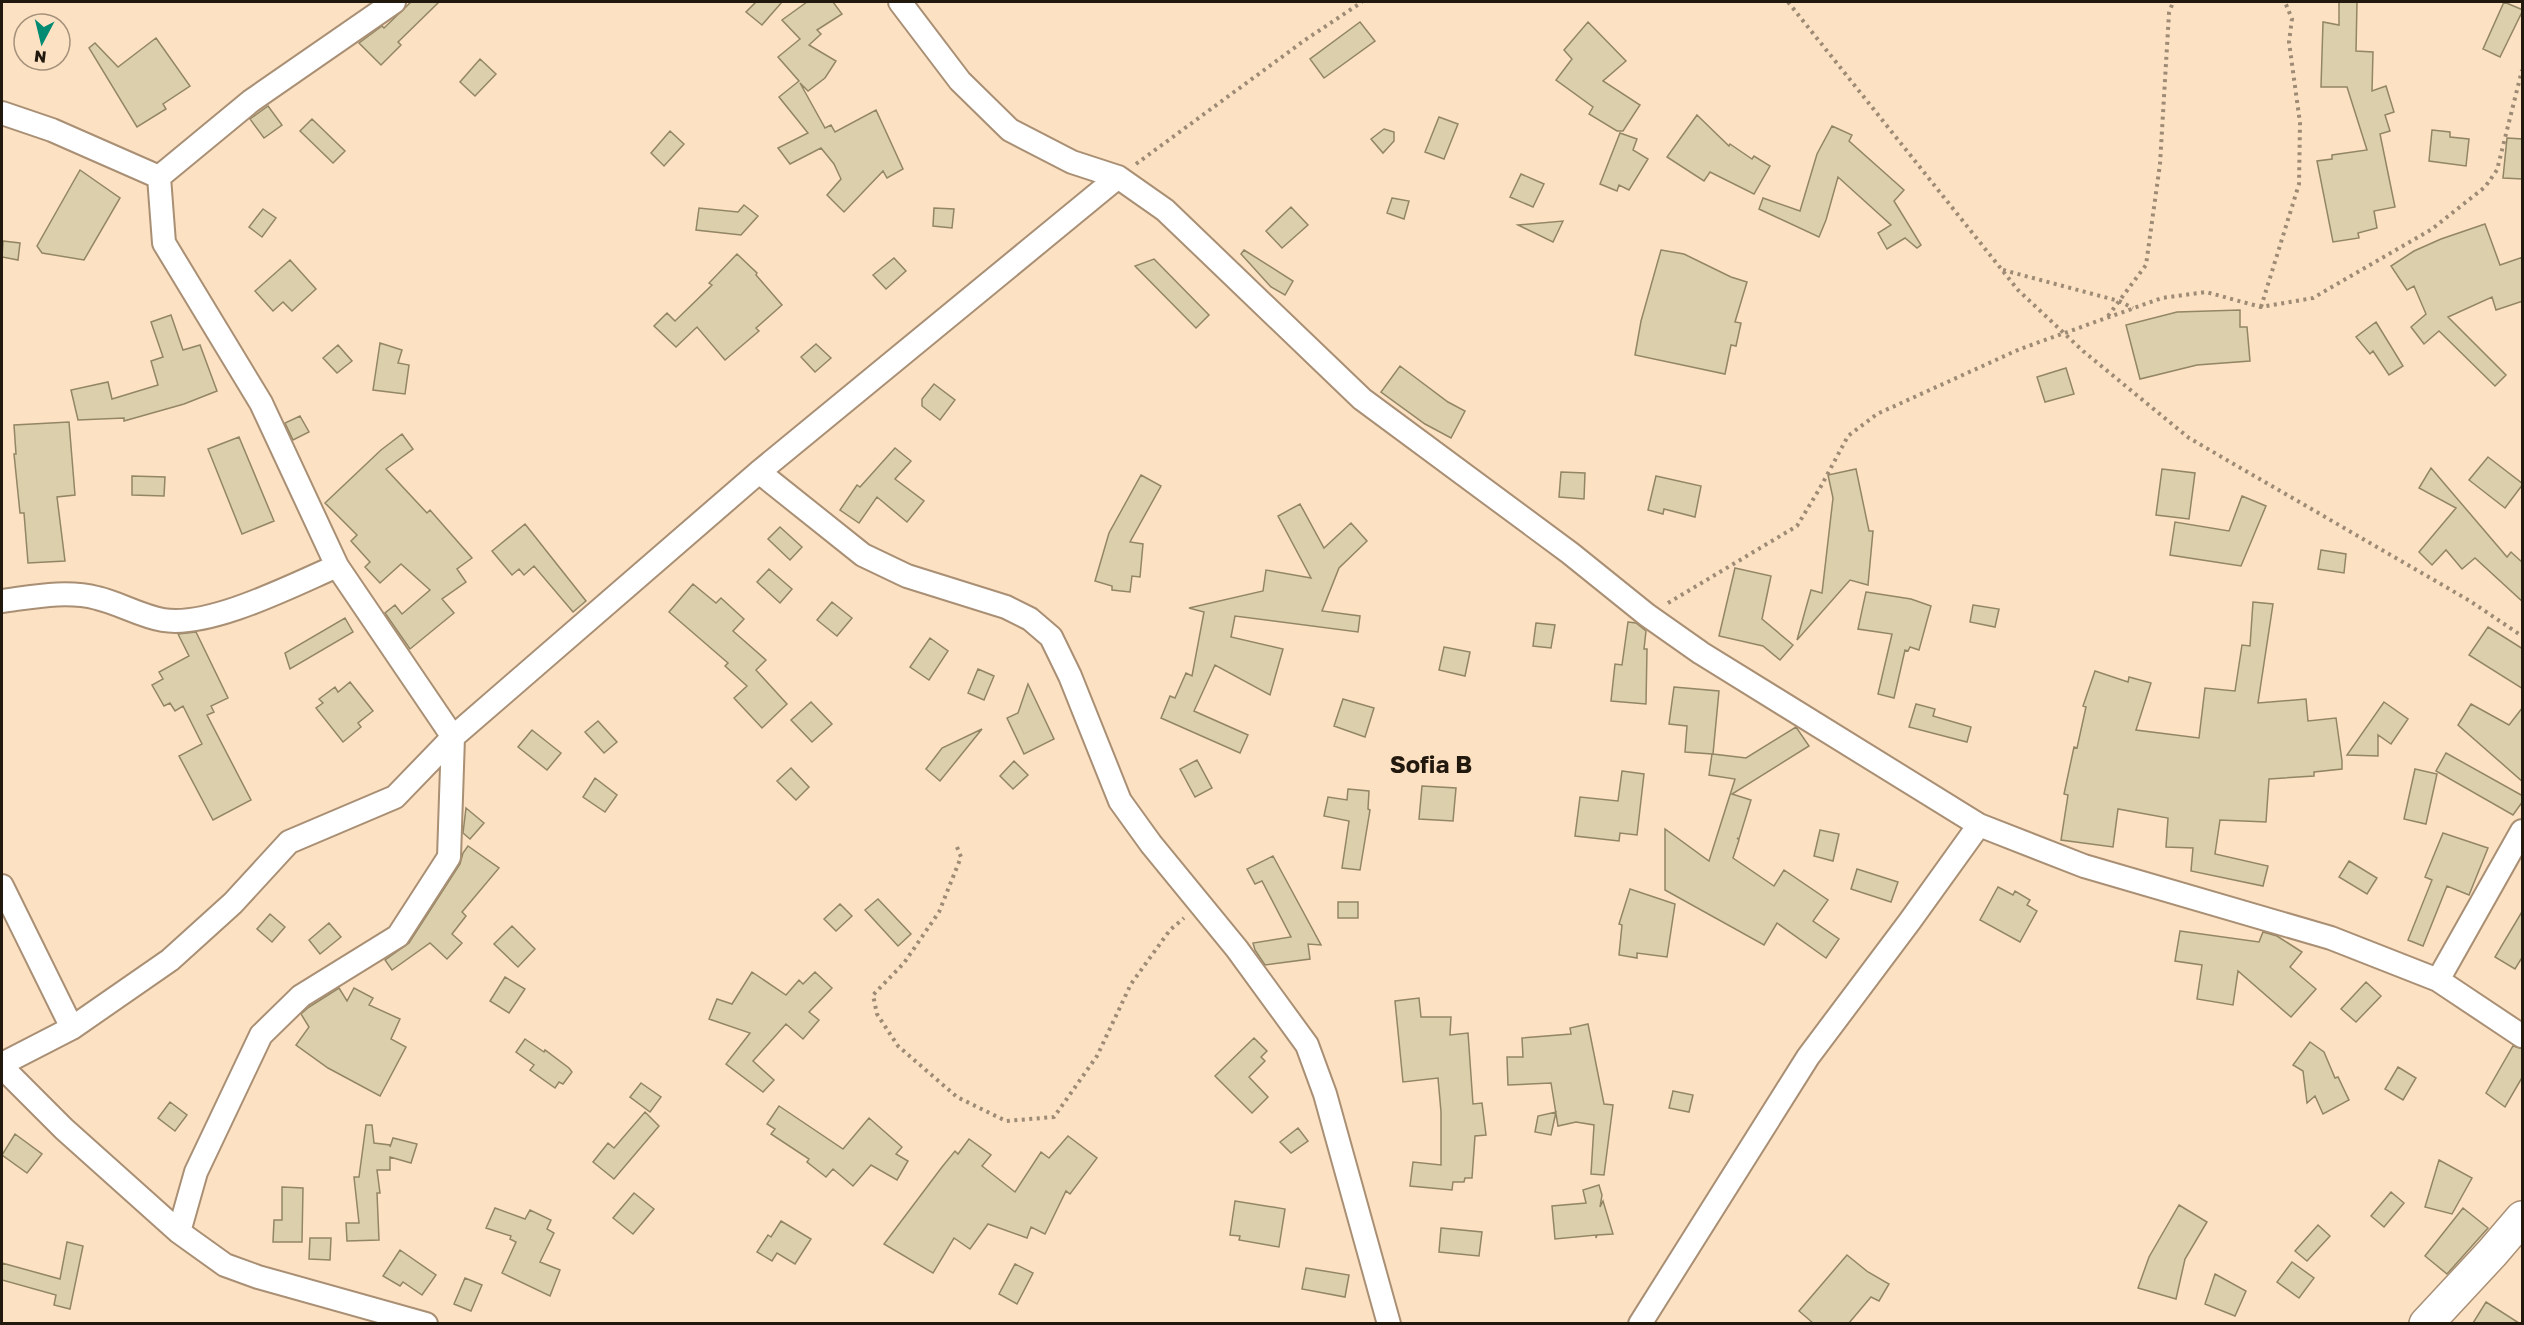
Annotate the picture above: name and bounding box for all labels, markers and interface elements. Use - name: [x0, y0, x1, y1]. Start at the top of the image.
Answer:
- north arrow: [12, 12, 72, 72]
- text: N: [33, 46, 47, 68]
- district label: Sofia B: [1390, 749, 1472, 778]

